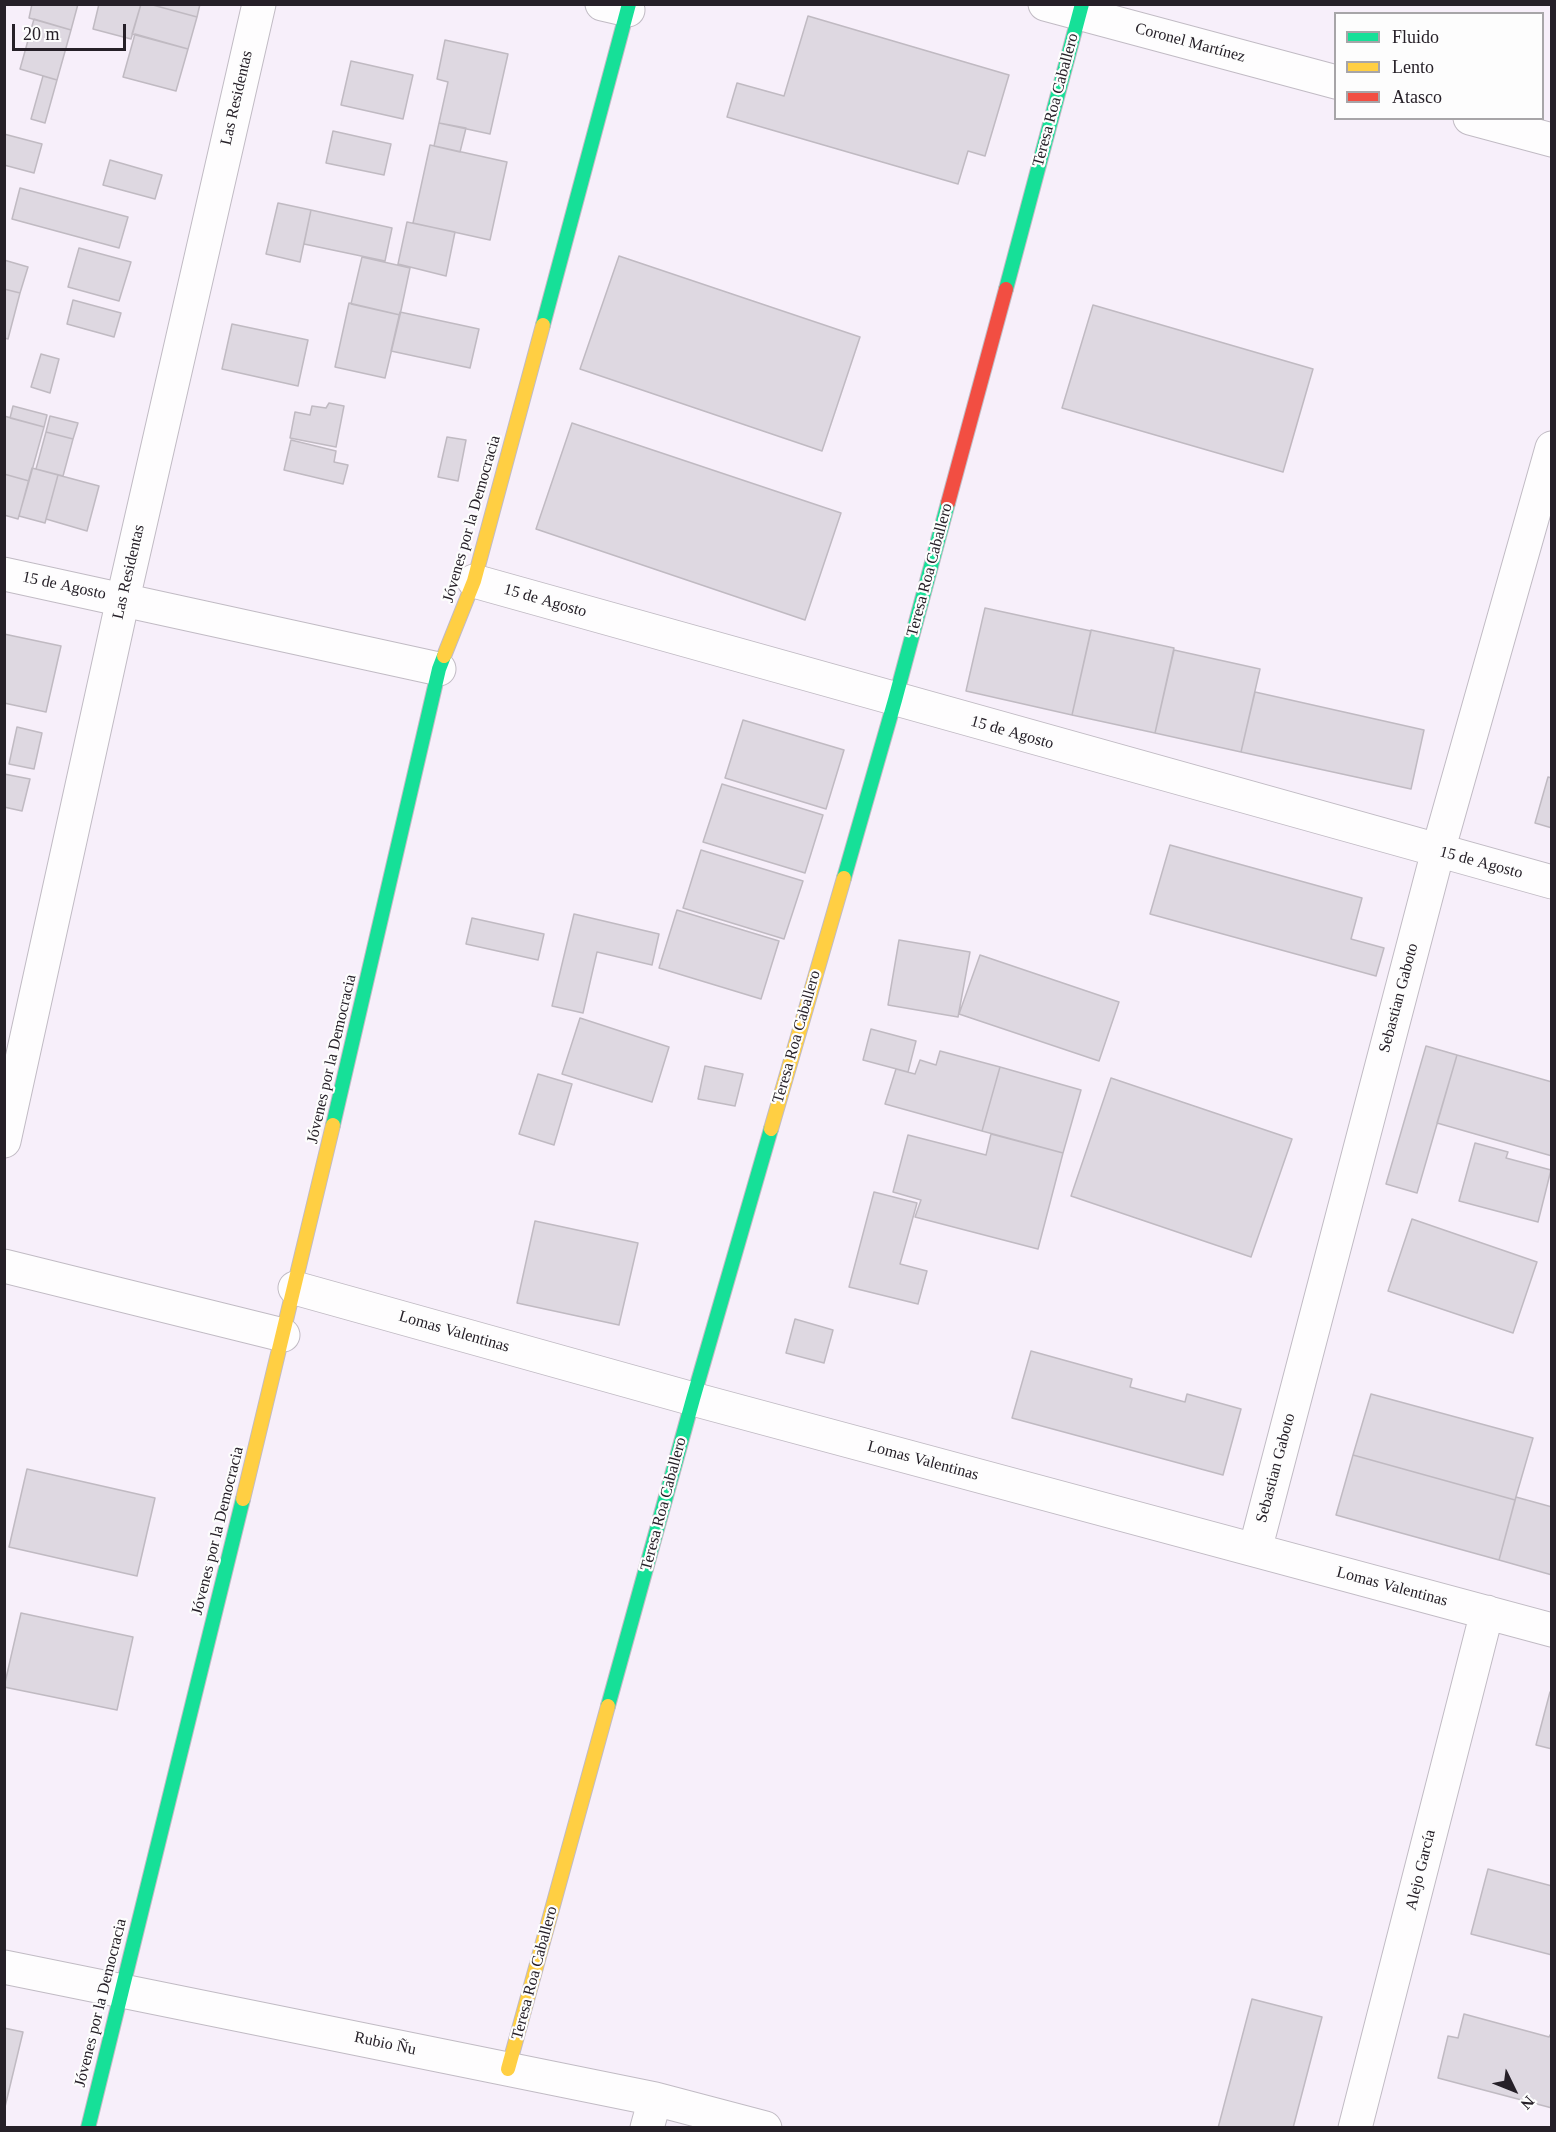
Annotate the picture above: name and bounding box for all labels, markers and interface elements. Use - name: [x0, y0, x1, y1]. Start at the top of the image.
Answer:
- scale bar: [15, 12, 129, 50]
- legend: [1334, 12, 1544, 120]
- street label: Coronel Martínez: [1133, 19, 1247, 67]
- text: 20 m: [23, 24, 60, 44]
- text: Fluido: [1392, 27, 1439, 47]
- street label: Teresa Roa Caballero: [1029, 31, 1083, 169]
- street label: Las Residentas: [217, 49, 257, 147]
- text: Lento: [1392, 57, 1434, 77]
- text: Atasco: [1392, 87, 1442, 107]
- street label: Jóvenes por la Democracia: [439, 433, 505, 605]
- street label: Teresa Roa Caballero: [903, 501, 957, 639]
- street label: Las Residentas: [109, 523, 149, 621]
- street label: 15 de Agosto: [20, 568, 108, 604]
- street label: 15 de Agosto: [501, 580, 589, 622]
- street label: 15 de Agosto: [968, 712, 1056, 754]
- street label: 15 de Agosto: [1437, 843, 1525, 883]
- street label: Sebastian Gaboto: [1375, 941, 1423, 1055]
- street label: Teresa Roa Caballero: [769, 968, 825, 1106]
- street label: Jóvenes por la Democracia: [303, 973, 361, 1145]
- street label: Lomas Valentinas: [396, 1307, 512, 1357]
- street label: Sebastian Gaboto: [1252, 1411, 1300, 1525]
- street label: Teresa Roa Caballero: [637, 1435, 691, 1573]
- street label: Lomas Valentinas: [865, 1437, 981, 1485]
- street label: Jóvenes por la Democracia: [188, 1445, 248, 1617]
- street label: Lomas Valentinas: [1334, 1563, 1450, 1611]
- street label: Alejo García: [1402, 1828, 1440, 1912]
- street label: Teresa Roa Caballero: [508, 1904, 562, 2042]
- street label: Jóvenes por la Democracia: [71, 1917, 131, 2089]
- street label: Rubio Ñu: [352, 2028, 418, 2060]
- north arrow: [1484, 2060, 1544, 2120]
- text: N: [1517, 2093, 1538, 2113]

